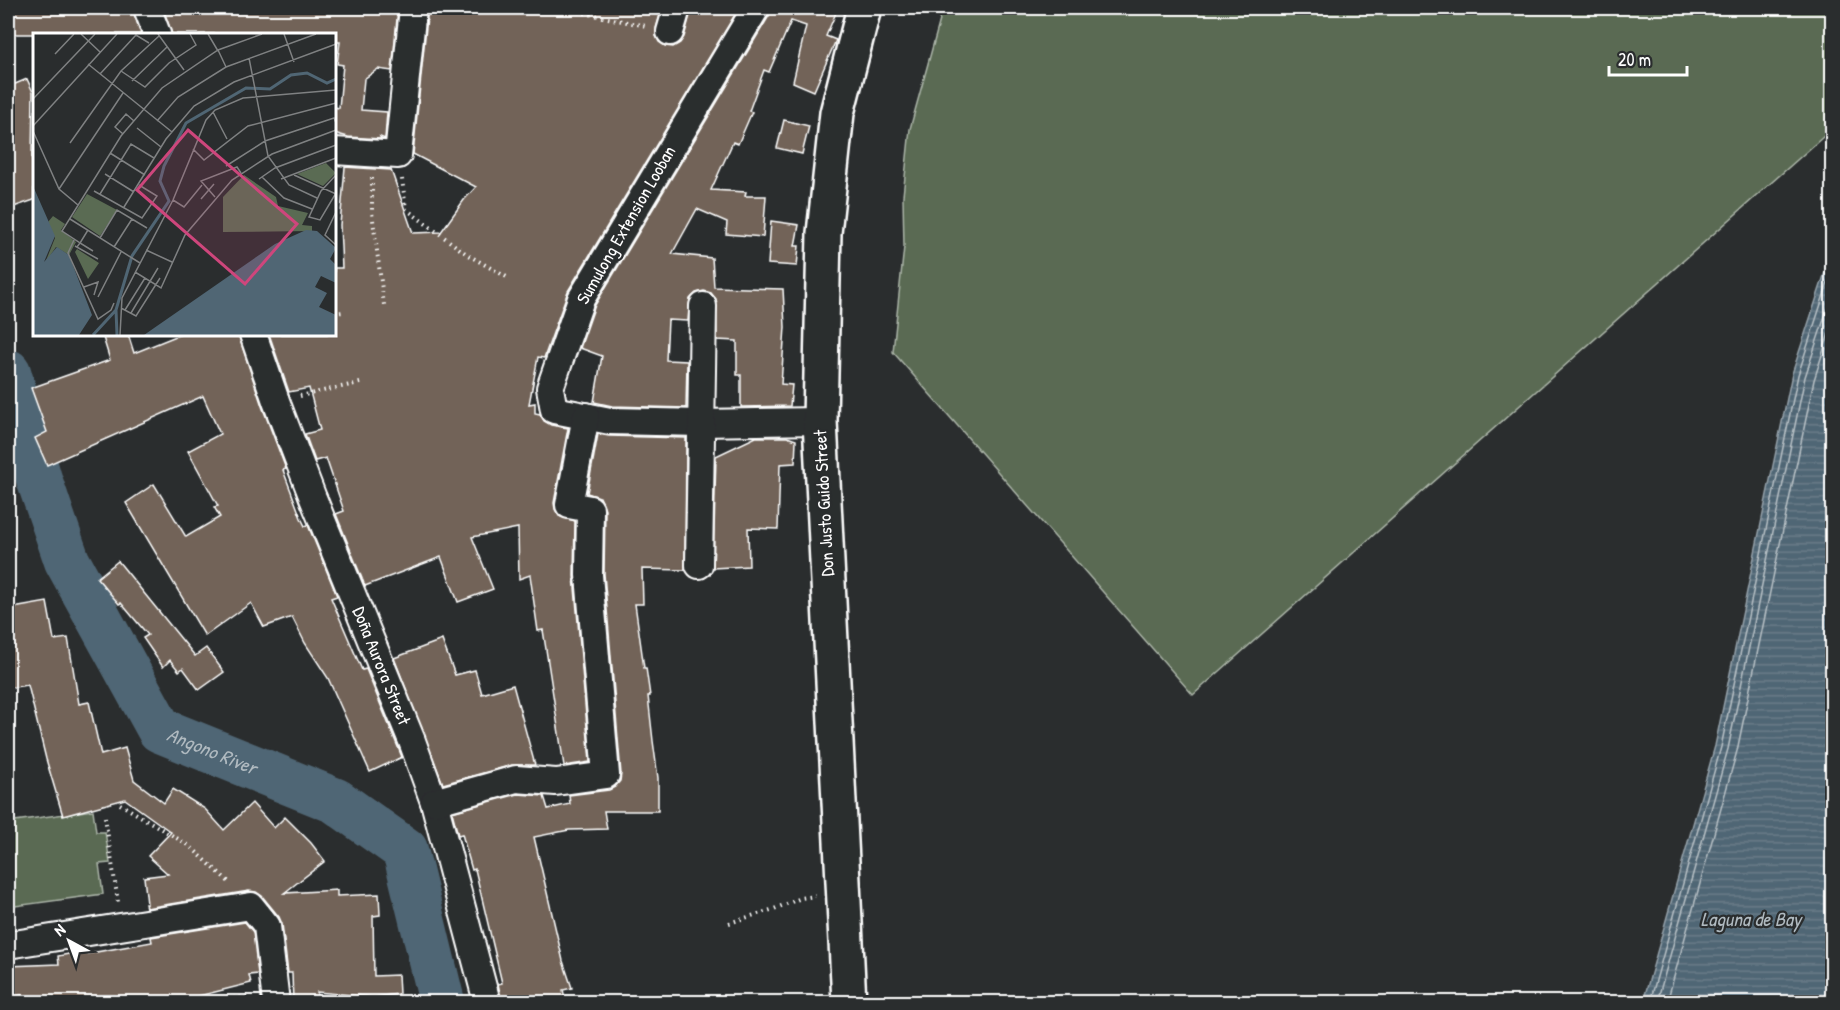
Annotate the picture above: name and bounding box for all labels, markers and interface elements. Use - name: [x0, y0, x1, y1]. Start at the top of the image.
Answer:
- inset map: [33, 33, 336, 336]
- scale bar: [1609, 39, 1687, 77]
- text: 20 m: [1618, 47, 1651, 72]
- street label: Sumulong Extension Looban: [570, 141, 681, 309]
- street label: Don Justo Guido Street: [807, 428, 840, 577]
- street label: Doña Aurora Street: [347, 603, 417, 729]
- water label: Angono River: [163, 720, 263, 782]
- water label: Laguna de Bay: [1701, 905, 1804, 933]
- north arrow: [39, 911, 99, 971]
- text: N: [49, 918, 70, 941]

